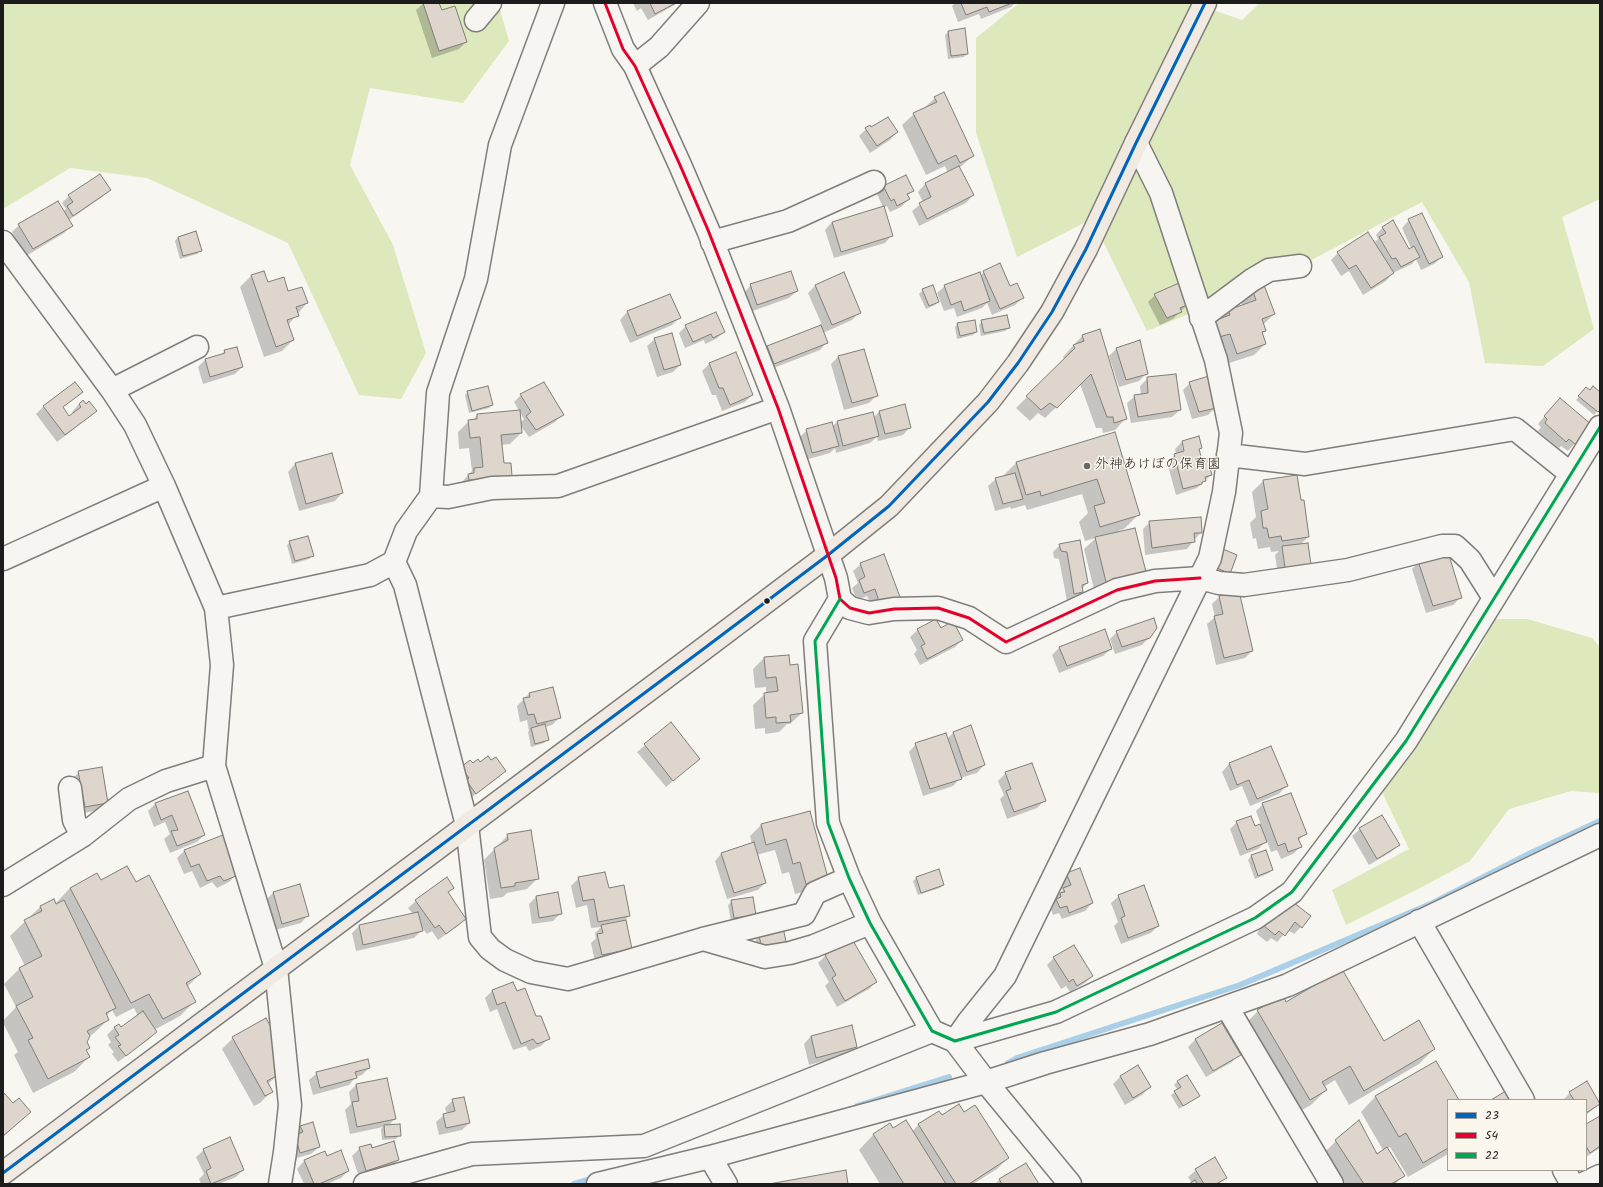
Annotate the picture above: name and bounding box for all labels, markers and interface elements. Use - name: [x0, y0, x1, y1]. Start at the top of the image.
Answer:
- place label: 外神あけぼの保育園: [1095, 458, 1221, 474]
- marker: 外神あけぼの保育園: [1082, 461, 1092, 471]
- unlabelled marker: [762, 596, 772, 606]
- legend: [1447, 1099, 1587, 1171]
- text: 23: [1485, 1106, 1499, 1125]
- text: 54: [1485, 1126, 1498, 1145]
- text: 22: [1485, 1146, 1499, 1165]

